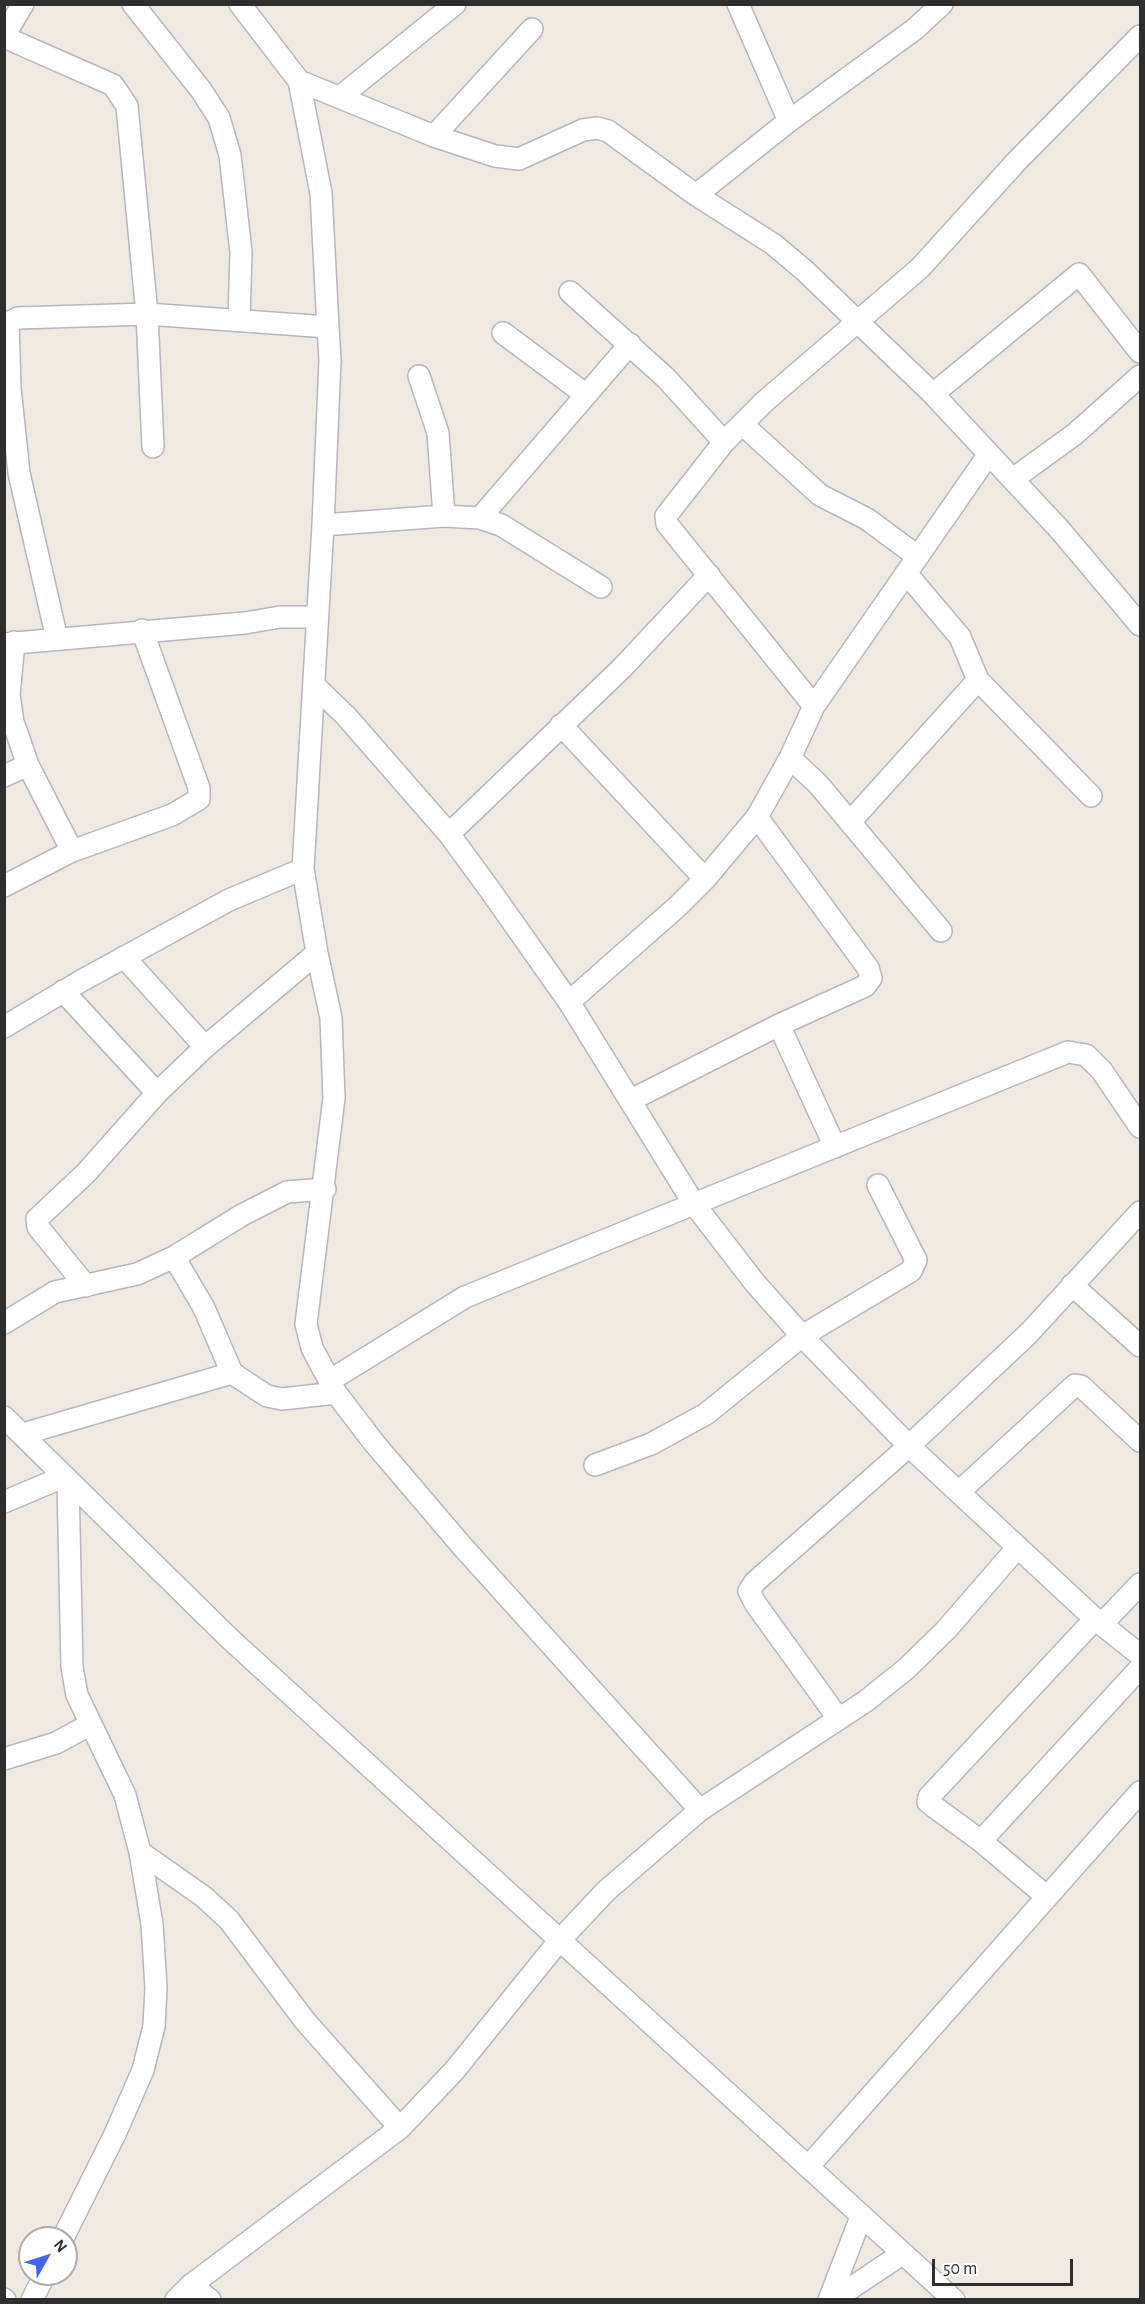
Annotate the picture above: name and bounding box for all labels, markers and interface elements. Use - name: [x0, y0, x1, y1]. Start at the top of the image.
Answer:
- north arrow: [18, 2226, 78, 2286]
- text: N: [51, 2237, 70, 2255]
- scale bar: [935, 2247, 1076, 2285]
- text: 50 m: [943, 2260, 977, 2278]

